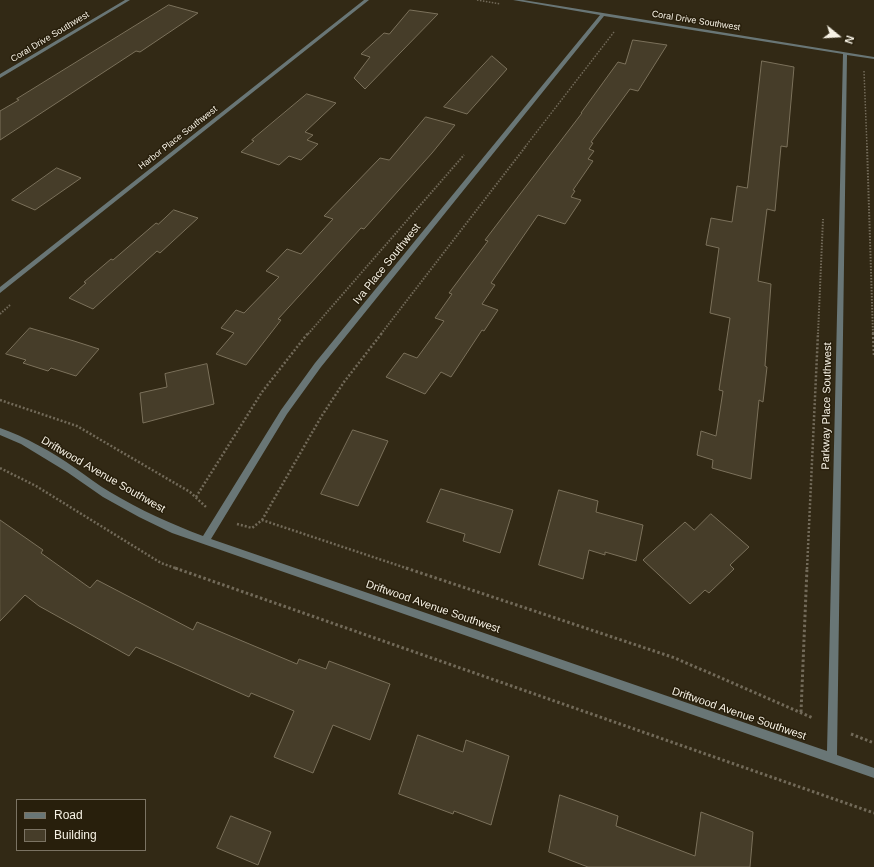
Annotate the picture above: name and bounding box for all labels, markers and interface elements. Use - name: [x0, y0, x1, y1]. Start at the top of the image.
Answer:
- street label: Coral Drive Southwest: [9, 9, 91, 65]
- street label: Coral Drive Southwest: [651, 9, 741, 33]
- north arrow: [818, 16, 858, 56]
- text: N: [842, 34, 856, 45]
- street label: Harbor Place Southwest: [136, 104, 220, 172]
- street label: Iva Place Southwest: [351, 221, 423, 307]
- street label: Parkway Place Southwest: [819, 342, 835, 470]
- street label: Driftwood Avenue Southwest: [39, 434, 167, 516]
- street label: Driftwood Avenue Southwest: [364, 578, 502, 636]
- street label: Driftwood Avenue Southwest: [670, 685, 808, 743]
- legend: [16, 799, 146, 851]
- text: Road: [54, 808, 83, 822]
- text: Building: [54, 828, 97, 842]

